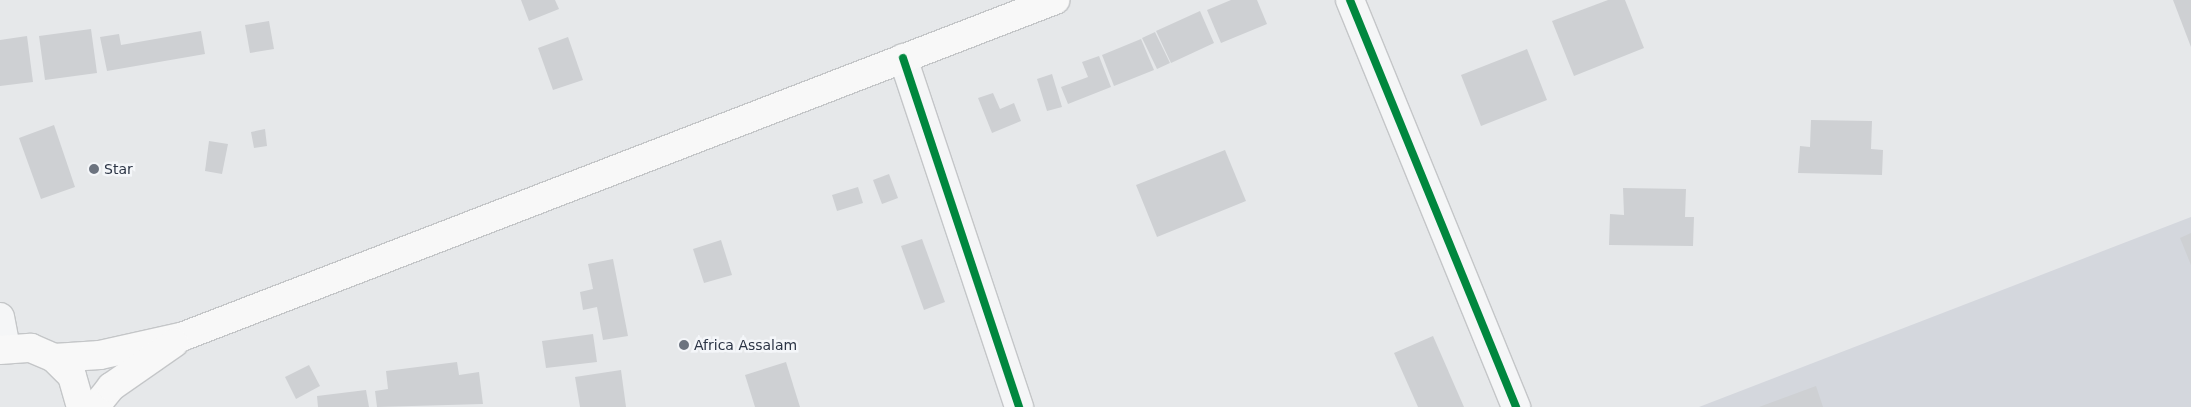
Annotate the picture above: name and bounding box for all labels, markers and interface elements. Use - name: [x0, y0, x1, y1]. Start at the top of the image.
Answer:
- place label: Star: [104, 161, 133, 177]
- marker: Star: [88, 163, 100, 175]
- place label: Africa Assalam: [694, 337, 797, 353]
- marker: Africa Assalam: [678, 339, 690, 351]

